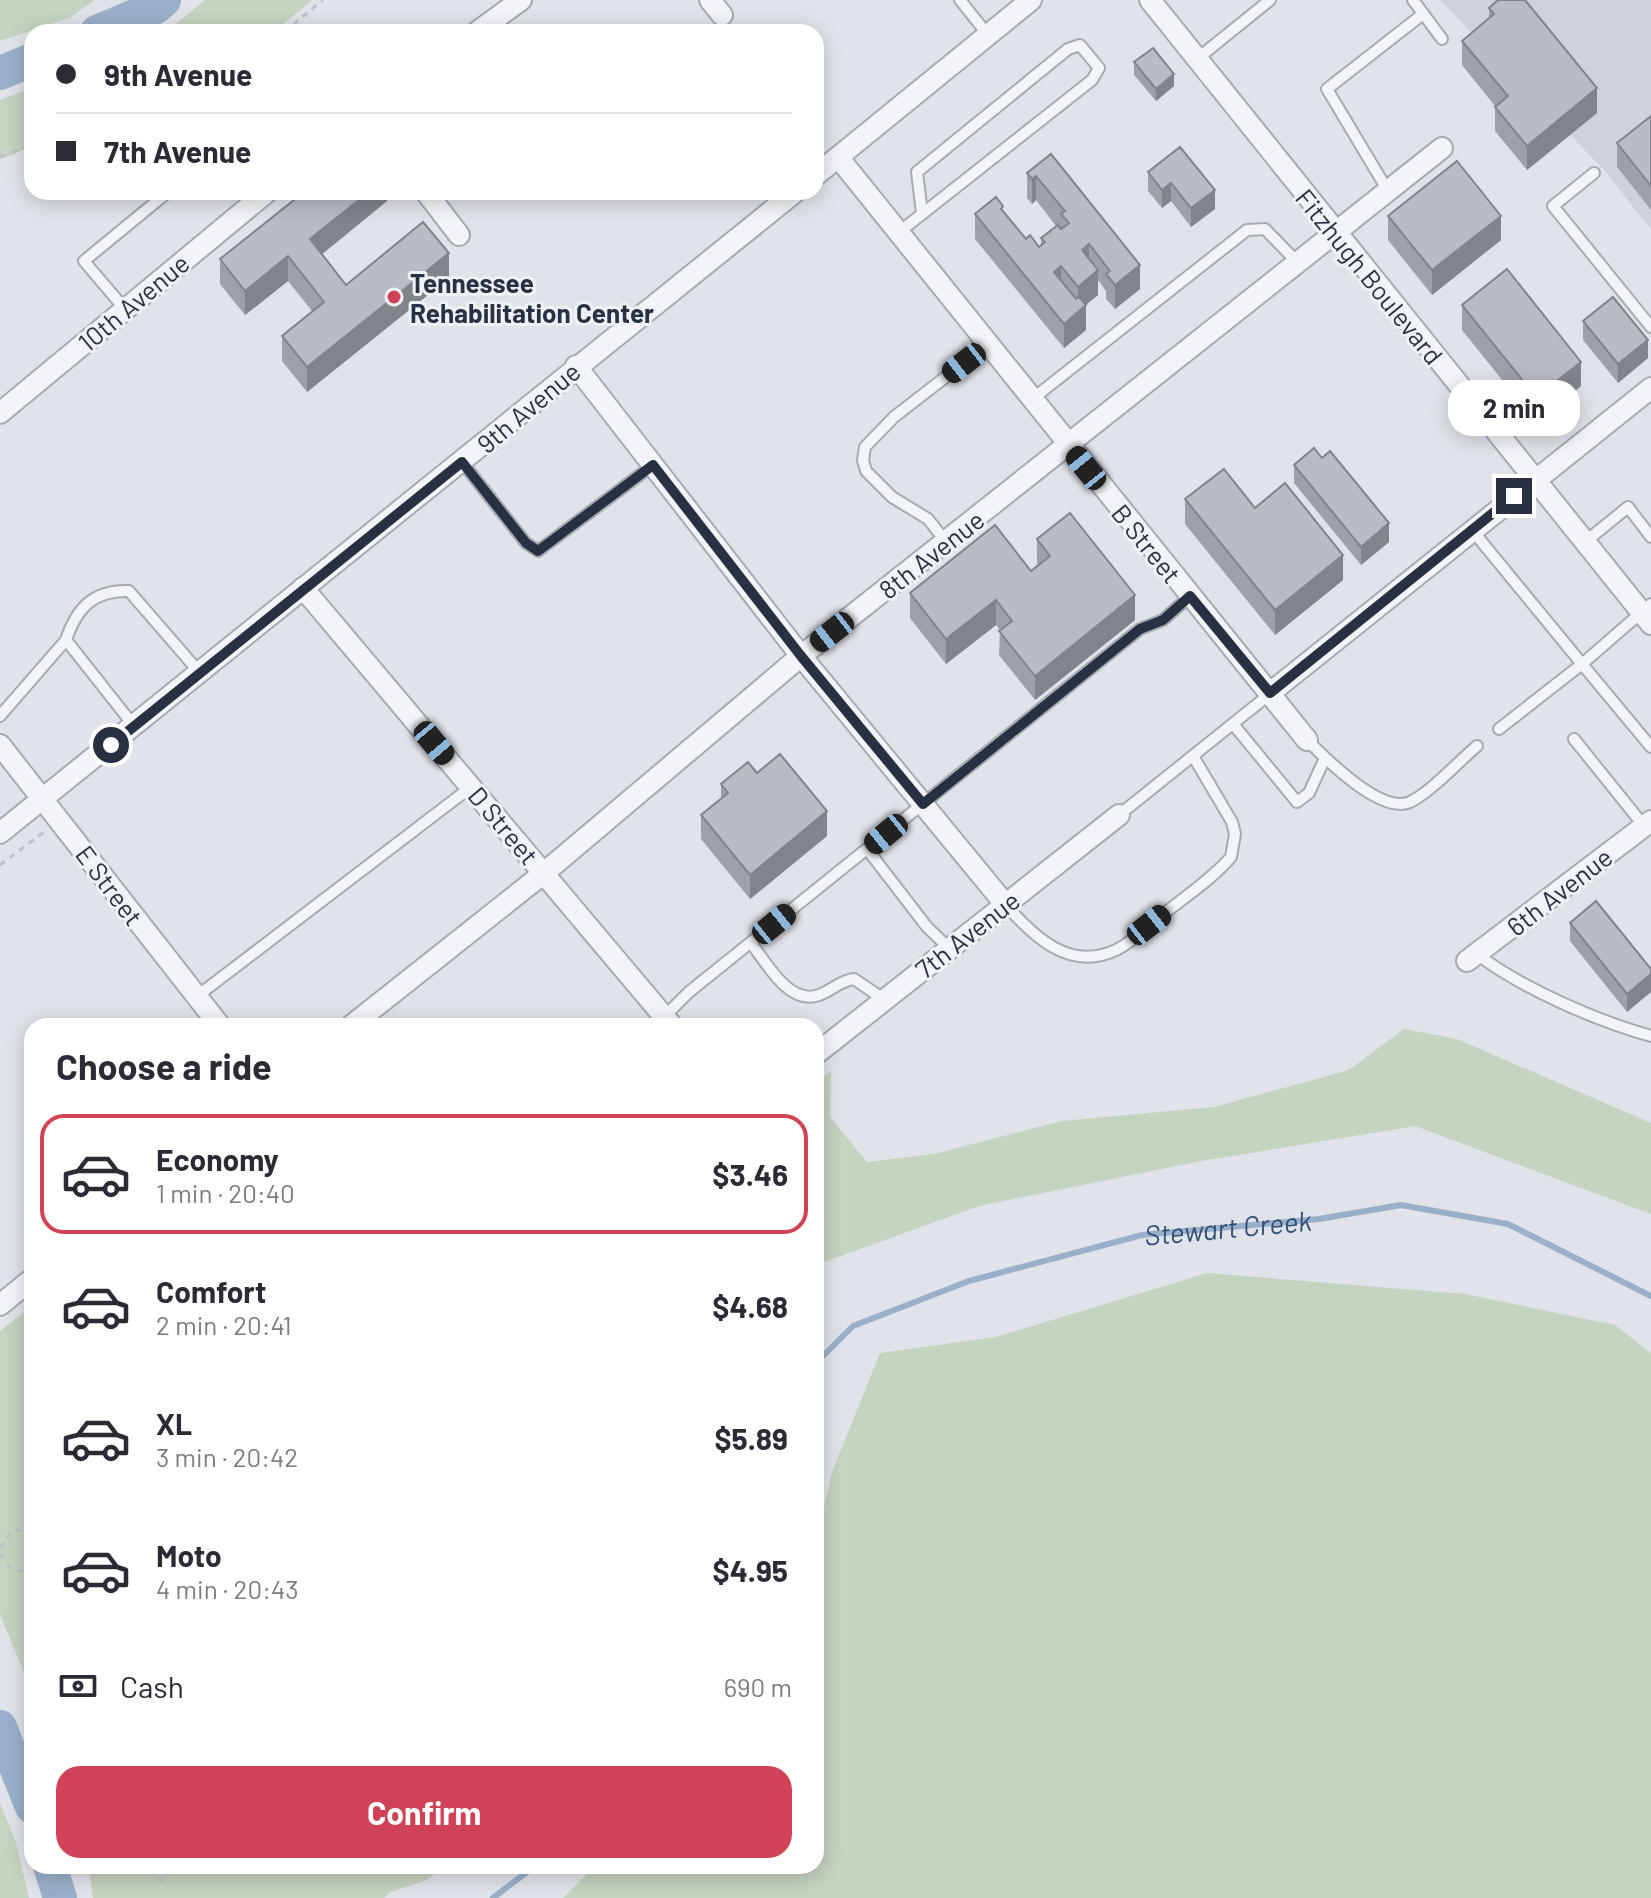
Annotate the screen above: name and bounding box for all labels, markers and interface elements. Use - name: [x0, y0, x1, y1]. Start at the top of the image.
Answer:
- text: 9th Avenue: [104, 56, 252, 92]
- text: 7th Avenue: [104, 133, 251, 169]
- street label: Fitzhugh Boulevard: [1290, 182, 1450, 370]
- street label: 10th Avenue: [71, 247, 195, 357]
- place label: Tennessee Rehabilitation Center: [410, 267, 654, 328]
- marker: Tennessee Rehabilitation Center: [385, 288, 403, 306]
- car: [938, 339, 990, 387]
- street label: 9th Avenue: [470, 355, 586, 459]
- callout: 2 min: [1448, 380, 1580, 436]
- text: 2 min: [1483, 392, 1545, 423]
- car: [1062, 442, 1110, 494]
- route end: [1496, 478, 1532, 514]
- street label: B Street: [1106, 497, 1188, 589]
- street label: 8th Avenue: [872, 503, 990, 605]
- car: [806, 608, 858, 656]
- car: [409, 717, 459, 769]
- route start: [93, 727, 129, 763]
- street label: D Street: [462, 780, 546, 870]
- car: [860, 810, 912, 858]
- street label: E Street: [70, 839, 150, 931]
- street label: 6th Avenue: [1500, 840, 1618, 942]
- street label: 7th Avenue: [909, 884, 1025, 984]
- car: [748, 900, 800, 948]
- car: [1123, 901, 1175, 949]
- text: Choose a ride: [56, 1044, 272, 1087]
- icon: car: [60, 1138, 132, 1210]
- text: Economy: [156, 1141, 279, 1177]
- text: $3.46: [712, 1156, 788, 1192]
- text: 1 min · 20:40: [156, 1177, 295, 1208]
- water label: Stewart Creek: [1143, 1203, 1313, 1252]
- icon: car: [60, 1270, 132, 1342]
- text: Comfort: [156, 1273, 266, 1309]
- text: $4.68: [712, 1288, 788, 1324]
- text: 2 min · 20:41: [156, 1309, 292, 1340]
- icon: car: [60, 1402, 132, 1474]
- text: XL: [156, 1405, 192, 1441]
- text: $5.89: [714, 1420, 788, 1456]
- text: 3 min · 20:42: [156, 1441, 298, 1472]
- icon: car: [60, 1534, 132, 1606]
- text: Moto: [156, 1537, 222, 1573]
- text: $4.95: [712, 1552, 788, 1588]
- text: 4 min · 20:43: [156, 1573, 299, 1604]
- icon: cash: [56, 1664, 100, 1708]
- text: Cash: [120, 1668, 184, 1704]
- text: 690 m: [724, 1671, 792, 1702]
- button: Confirm: [56, 1766, 792, 1858]

